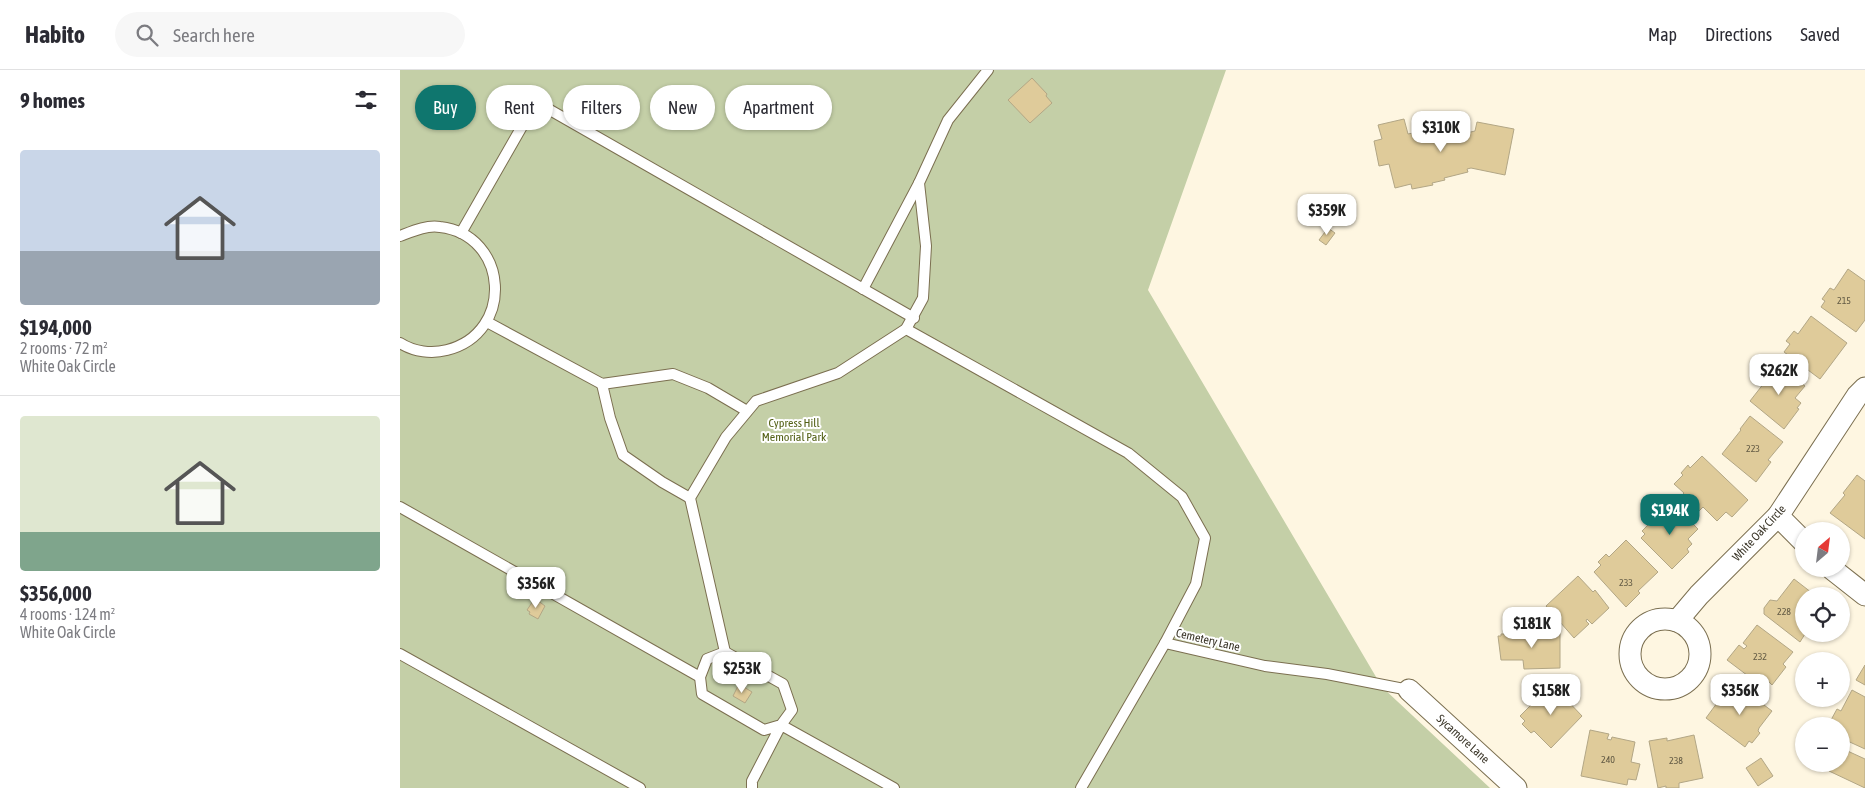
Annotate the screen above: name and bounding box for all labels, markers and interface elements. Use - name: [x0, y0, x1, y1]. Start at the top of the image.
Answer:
- search box: [115, 12, 465, 57]
- text: Habito: [25, 21, 85, 48]
- icon: search: [133, 21, 161, 49]
- text: Search here: [173, 24, 255, 46]
- text: Map: [1648, 24, 1677, 45]
- text: Directions: [1705, 24, 1772, 45]
- text: Saved: [1800, 24, 1840, 45]
- chip: Buy: [415, 85, 476, 130]
- chip: Rent: [486, 85, 553, 130]
- chip: Filters: [563, 85, 640, 130]
- chip: New: [650, 85, 715, 130]
- chip: Apartment: [725, 85, 832, 130]
- icon: filters: [352, 86, 380, 114]
- text: 9 homes: [20, 88, 85, 112]
- pin: $310K: [1406, 111, 1476, 153]
- text: $310K: [1422, 118, 1460, 136]
- icon: home: [155, 183, 245, 273]
- pin: $359K: [1292, 194, 1362, 236]
- text: $359K: [1308, 201, 1346, 219]
- house number: 215: [1837, 295, 1851, 306]
- text: $194,000: [20, 315, 92, 339]
- text: 2 rooms · 72 m²: [20, 339, 108, 357]
- pin: $262K: [1744, 354, 1814, 396]
- text: White Oak Circle: [20, 357, 116, 375]
- text: $262K: [1760, 361, 1798, 379]
- park label: Cypress Hill Memorial Park: [762, 416, 827, 444]
- house number: 223: [1746, 443, 1760, 454]
- icon: home: [155, 448, 245, 538]
- pin: $194K: [1635, 494, 1705, 536]
- text: $194K: [1651, 501, 1689, 519]
- street label: White Oak Circle: [1729, 502, 1789, 564]
- north arrow: [1795, 522, 1850, 578]
- map controls: [1795, 522, 1850, 772]
- pin: $356K: [501, 566, 571, 609]
- text: $356K: [517, 574, 555, 592]
- house number: 233: [1619, 577, 1633, 588]
- text: $356,000: [20, 581, 92, 605]
- button: locate: [1795, 587, 1850, 642]
- text: 4 rooms · 124 m²: [20, 605, 115, 623]
- pin: $181K: [1497, 606, 1567, 649]
- house number: 228: [1777, 606, 1791, 617]
- text: $181K: [1513, 614, 1551, 632]
- text: White Oak Circle: [20, 623, 116, 641]
- street label: Cemetery Lane: [1175, 626, 1241, 654]
- house number: 232: [1753, 651, 1767, 662]
- pin: $253K: [707, 652, 777, 694]
- button: +: [1795, 652, 1850, 707]
- text: $253K: [723, 659, 761, 677]
- pin: $158K: [1516, 674, 1586, 716]
- pin: $356K: [1705, 674, 1775, 716]
- text: $158K: [1532, 681, 1570, 699]
- text: $356K: [1721, 681, 1759, 699]
- street label: Sycamore Lane: [1434, 712, 1492, 766]
- button: −: [1795, 717, 1850, 772]
- house number: 240: [1601, 754, 1615, 765]
- house number: 238: [1669, 755, 1683, 766]

